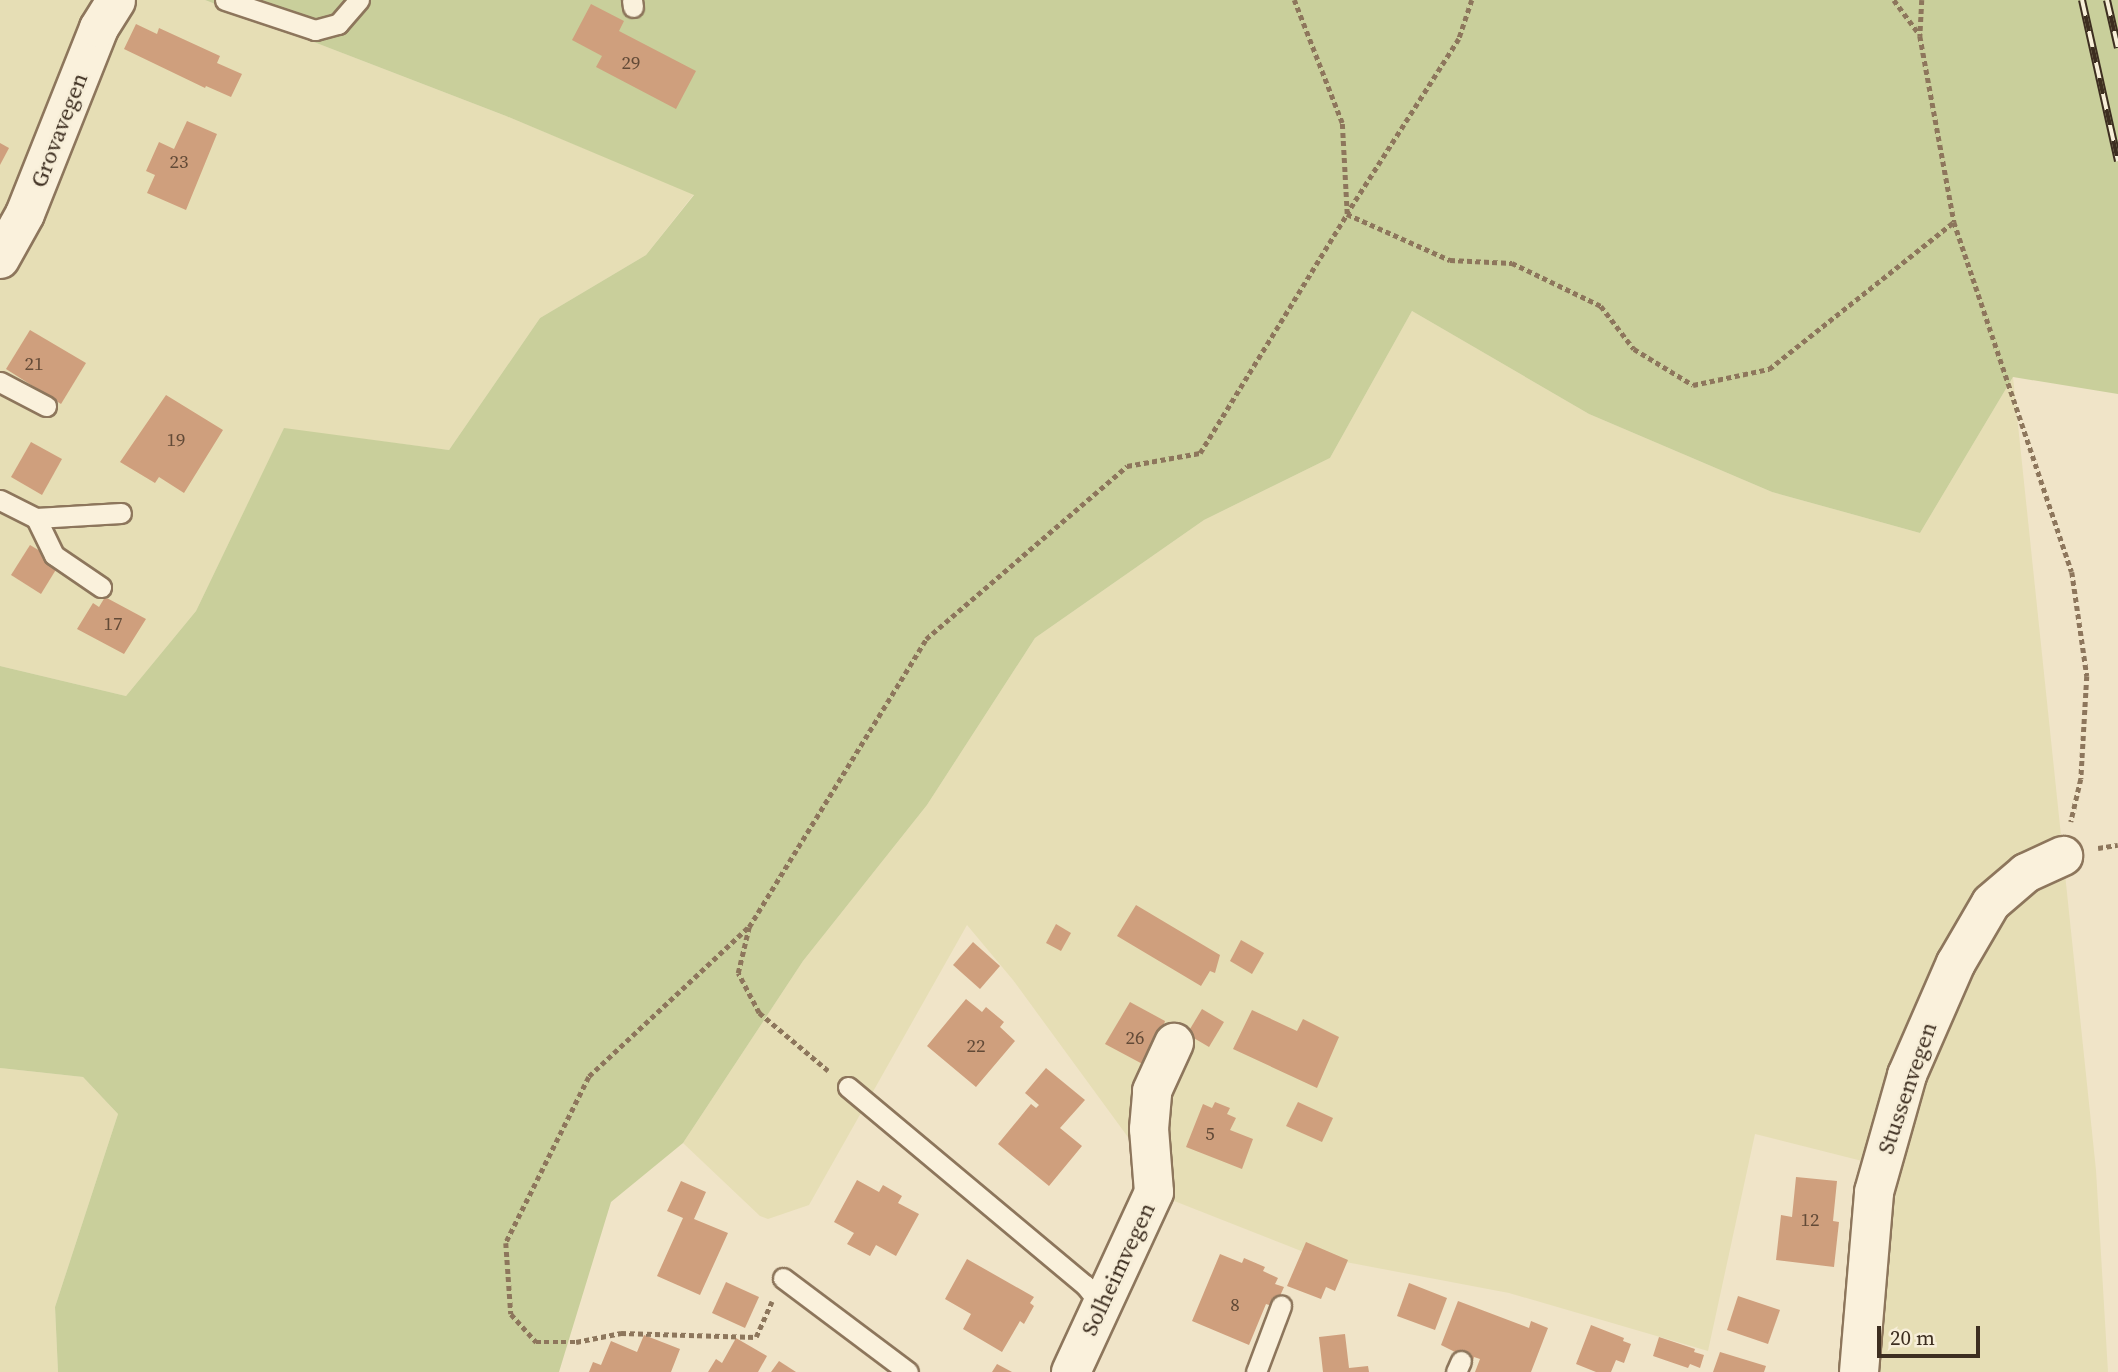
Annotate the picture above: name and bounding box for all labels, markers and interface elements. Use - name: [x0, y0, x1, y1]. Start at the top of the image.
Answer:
- house number: 29: [622, 52, 640, 74]
- street label: Grovavegen: [25, 69, 93, 191]
- house number: 23: [170, 151, 188, 173]
- house number: 21: [25, 353, 43, 375]
- house number: 19: [167, 429, 185, 451]
- house number: 17: [104, 613, 122, 635]
- street label: Stussenvegen: [1872, 1018, 1942, 1158]
- house number: 26: [1126, 1027, 1144, 1049]
- house number: 22: [967, 1035, 985, 1057]
- house number: 5: [1205, 1123, 1215, 1145]
- street label: Solheimvegen: [1075, 1198, 1161, 1340]
- house number: 12: [1801, 1209, 1819, 1231]
- house number: 8: [1230, 1294, 1240, 1316]
- scale bar: [1880, 1312, 1983, 1356]
- text: 20 m: [1890, 1323, 1935, 1352]

